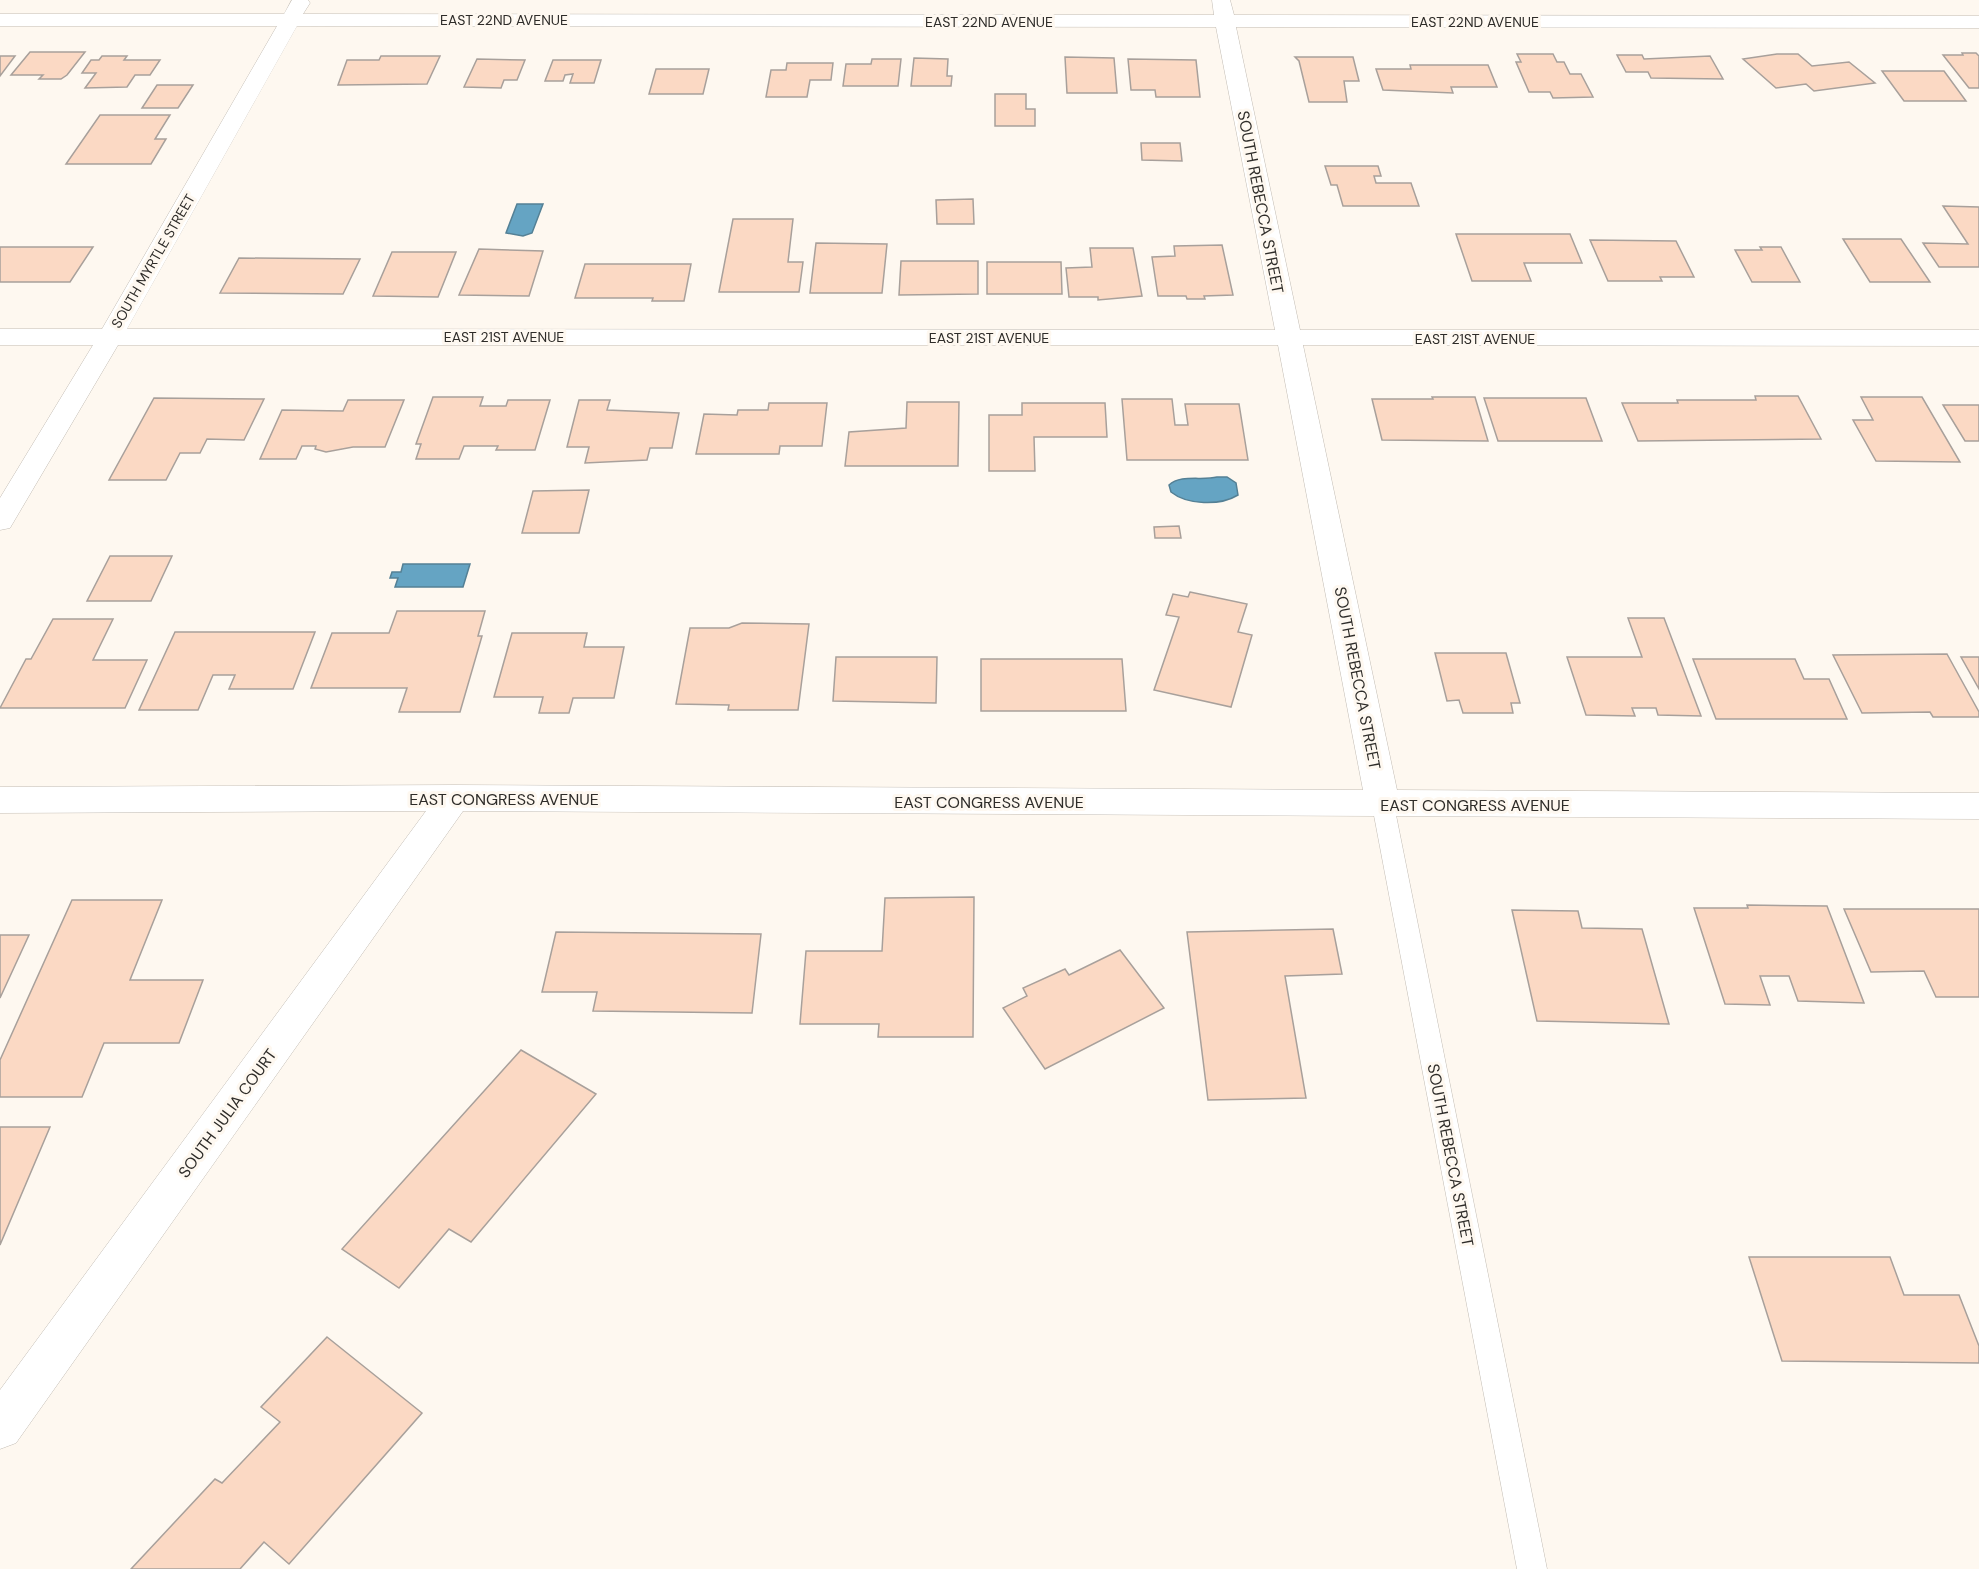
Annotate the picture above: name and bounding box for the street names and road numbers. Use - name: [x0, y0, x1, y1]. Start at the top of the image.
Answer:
- street label: EAST 22ND AVENUE: [440, 11, 568, 29]
- street label: EAST 22ND AVENUE: [925, 13, 1053, 31]
- street label: EAST 22ND AVENUE: [1411, 13, 1539, 31]
- street label: SOUTH REBECCA STREET: [1232, 109, 1289, 295]
- street label: SOUTH MYRTLE STREET: [107, 191, 199, 331]
- street label: EAST 21ST AVENUE: [444, 328, 564, 346]
- street label: EAST 21ST AVENUE: [929, 329, 1049, 347]
- street label: EAST 21ST AVENUE: [1415, 330, 1535, 348]
- street label: SOUTH REBECCA STREET: [1329, 585, 1386, 771]
- street label: EAST CONGRESS AVENUE: [409, 789, 599, 810]
- street label: EAST CONGRESS AVENUE: [894, 792, 1084, 813]
- street label: EAST CONGRESS AVENUE: [1380, 795, 1570, 816]
- street label: SOUTH JULIA COURT: [173, 1045, 281, 1182]
- street label: SOUTH REBECCA STREET: [1422, 1062, 1479, 1248]

